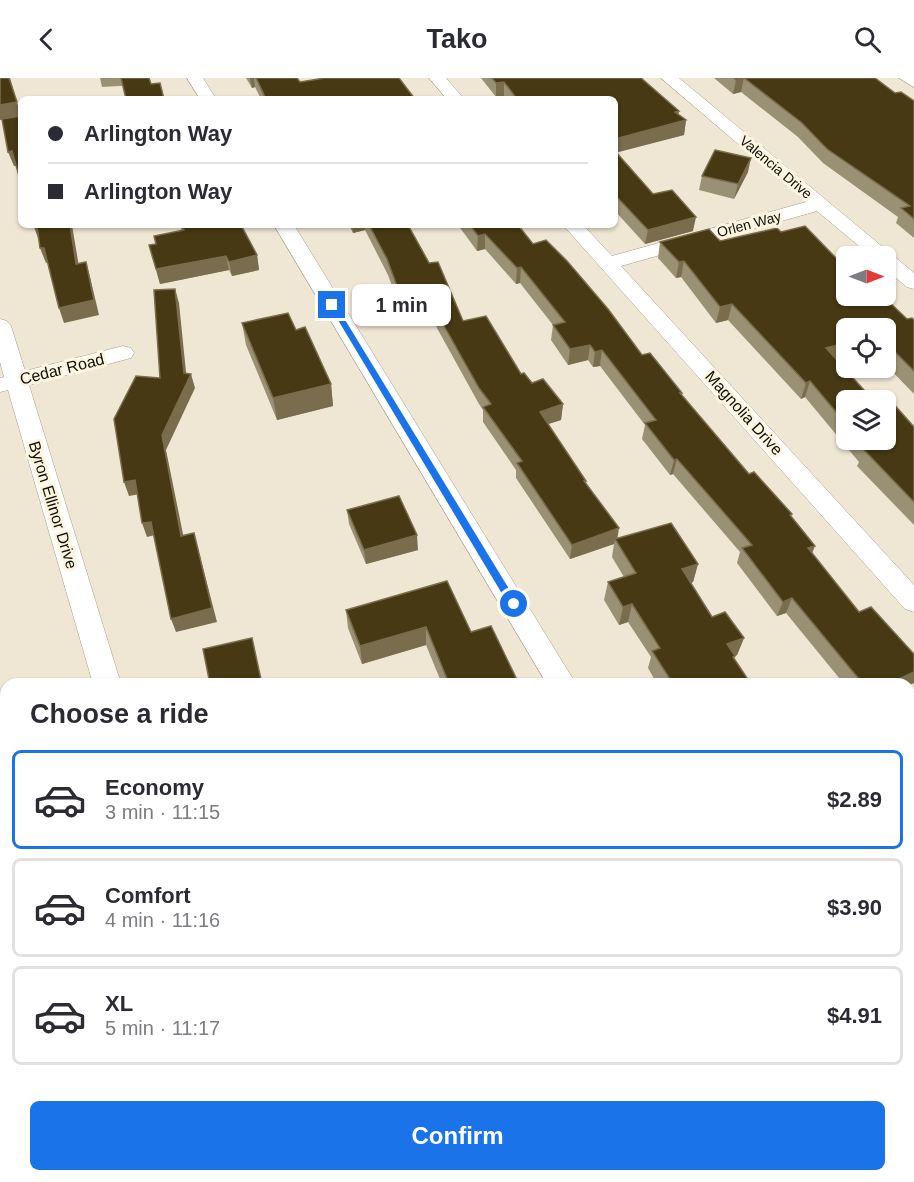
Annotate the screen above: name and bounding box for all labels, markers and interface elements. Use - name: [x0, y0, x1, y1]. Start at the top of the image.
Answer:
- icon: back: [30, 23, 63, 56]
- icon: search: [851, 23, 884, 56]
- text: Tako: [426, 24, 488, 54]
- text: Arlington Way: [84, 121, 232, 146]
- street label: Valencia Drive: [737, 132, 815, 202]
- text: Arlington Way: [84, 179, 232, 204]
- street label: Orlen Way: [715, 208, 783, 240]
- north arrow: [836, 246, 896, 306]
- map controls: [836, 246, 896, 450]
- callout: 1 min: [353, 284, 452, 326]
- route end: [318, 291, 345, 318]
- text: 1 min: [375, 294, 428, 316]
- button: locate: [836, 318, 896, 378]
- street label: Cedar Road: [18, 350, 106, 388]
- street label: Magnolia Drive: [702, 368, 786, 458]
- button: layers: [836, 390, 896, 450]
- street label: Byron Ellinor Drive: [26, 439, 81, 571]
- route start: [500, 590, 527, 617]
- text: Choose a ride: [30, 699, 209, 729]
- icon: car: [33, 773, 87, 827]
- text: Economy: [105, 775, 204, 800]
- text: $2.89: [827, 787, 882, 812]
- text: 3 min · 11:15: [105, 801, 220, 823]
- icon: car: [33, 881, 87, 935]
- text: Comfort: [105, 883, 191, 908]
- text: $3.90: [827, 895, 882, 920]
- text: 4 min · 11:16: [105, 909, 220, 931]
- icon: car: [33, 989, 87, 1043]
- text: XL: [105, 991, 133, 1016]
- text: $4.91: [827, 1003, 882, 1028]
- text: 5 min · 11:17: [105, 1017, 220, 1039]
- button: Confirm: [30, 1101, 885, 1170]

